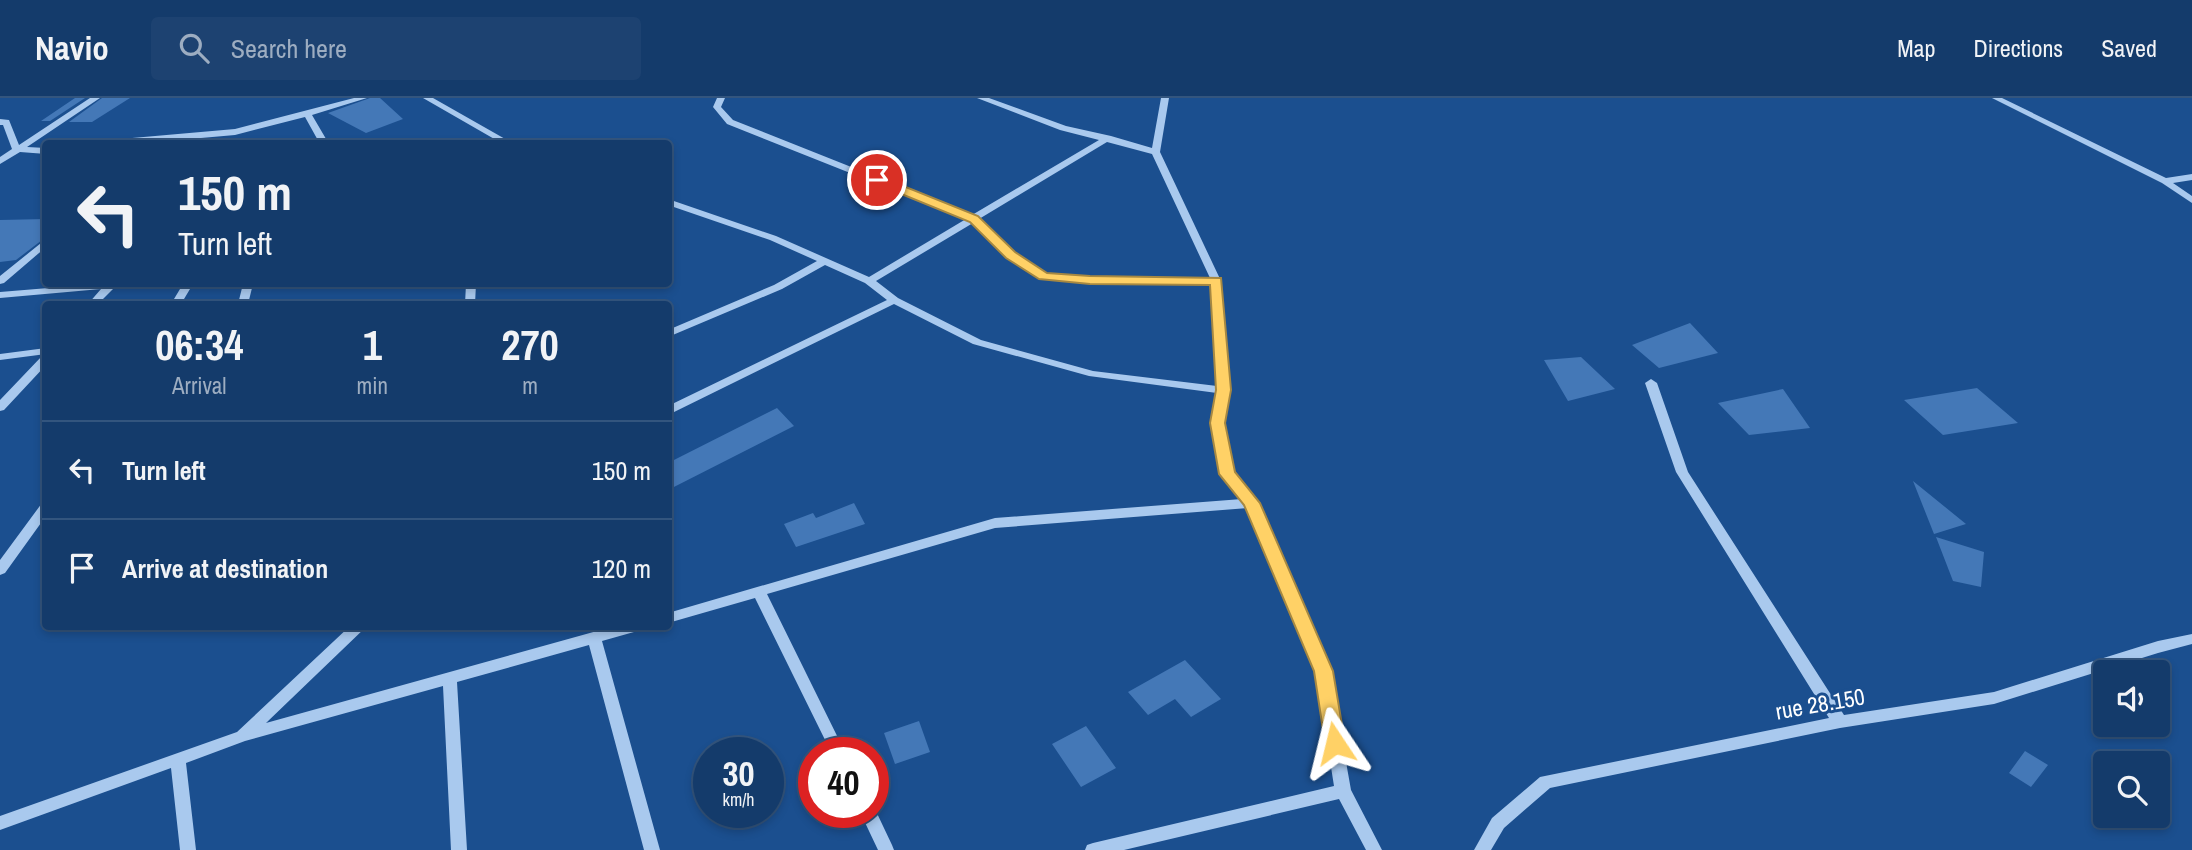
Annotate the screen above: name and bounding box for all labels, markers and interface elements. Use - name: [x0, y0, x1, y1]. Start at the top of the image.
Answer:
- search box: [151, 17, 641, 80]
- text: Navio: [35, 26, 109, 70]
- icon: search: [175, 29, 213, 67]
- text: Search here: [231, 31, 347, 66]
- text: Map: [1897, 32, 1935, 64]
- text: Directions: [1973, 32, 2063, 64]
- text: Saved: [2101, 32, 2157, 64]
- pin: [847, 150, 907, 210]
- text: 150 m: [178, 159, 292, 225]
- icon: arrive: [858, 161, 896, 199]
- icon: left: [63, 168, 154, 259]
- text: Turn left: [178, 222, 272, 265]
- text: 06:34: [155, 317, 243, 373]
- text: 1: [363, 317, 382, 373]
- text: 270: [501, 317, 559, 373]
- text: Arrival: [172, 370, 227, 401]
- text: min: [357, 370, 388, 401]
- text: m: [522, 370, 538, 401]
- icon: left: [63, 451, 101, 489]
- text: Turn left: [122, 453, 206, 488]
- text: 150 m: [592, 453, 651, 488]
- icon: arrive: [63, 549, 101, 587]
- text: Arrive at destination: [122, 551, 328, 586]
- text: 120 m: [592, 551, 651, 586]
- map controls: [2093, 660, 2170, 828]
- button: sound: [2093, 660, 2170, 737]
- street label: rue 28.150: [1773, 680, 1867, 727]
- position arrow: [1298, 706, 1372, 780]
- speed limit sign: 40: [798, 737, 889, 828]
- text: 30: [723, 750, 754, 797]
- button: search: [2093, 751, 2170, 828]
- text: km/h: [723, 787, 755, 812]

